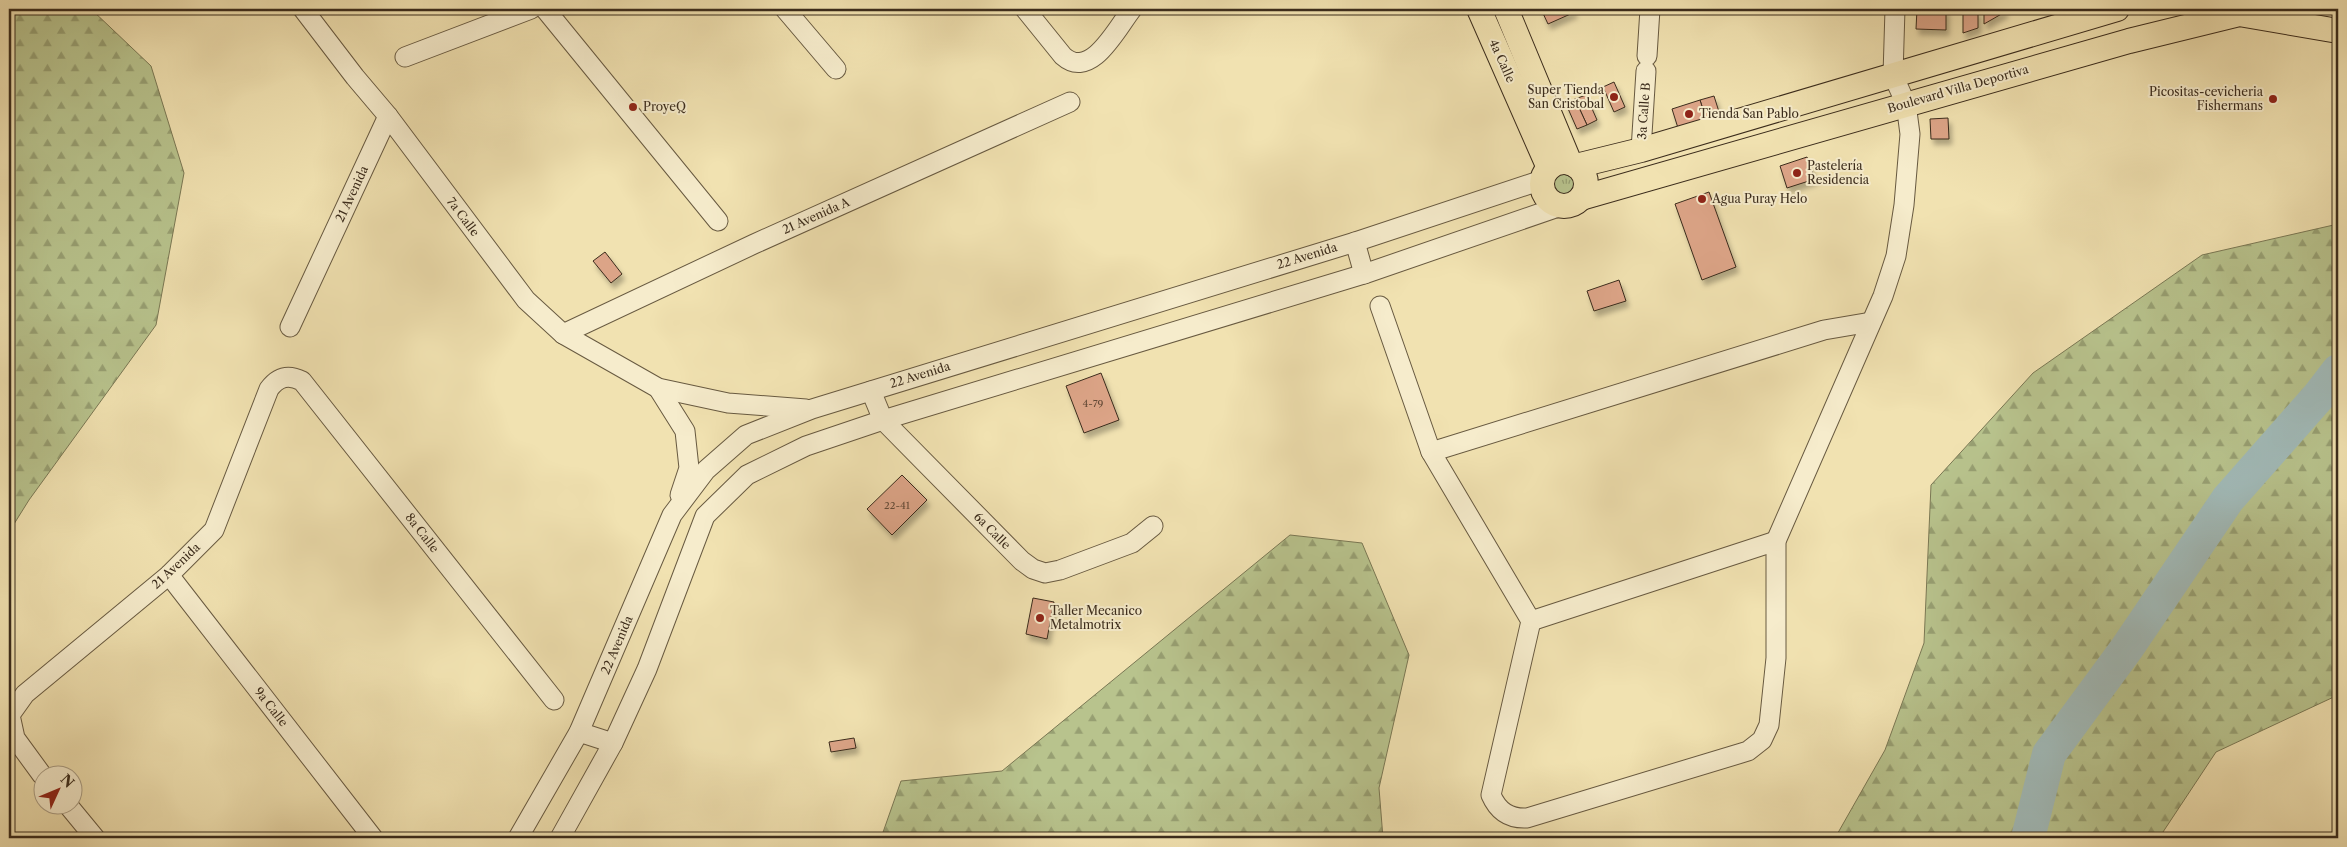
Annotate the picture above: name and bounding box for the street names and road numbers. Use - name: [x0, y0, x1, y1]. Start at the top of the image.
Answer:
- street label: 4a Calle: [1486, 37, 1519, 85]
- street label: Boulevard Villa Deportiva: [1886, 61, 2031, 116]
- street label: 3a Calle B: [1634, 82, 1653, 140]
- street label: 21 Avenida: [332, 163, 371, 224]
- street label: 7a Calle: [444, 194, 483, 239]
- street label: 21 Avenida A: [780, 194, 853, 237]
- street label: 22 Avenida: [1275, 239, 1339, 272]
- street label: 22 Avenida: [888, 358, 952, 391]
- street label: 6a Calle: [971, 509, 1014, 552]
- street label: 8a Calle: [402, 510, 443, 556]
- street label: 21 Avenida: [148, 539, 203, 592]
- street label: 22 Avenida: [597, 613, 636, 676]
- street label: 9a Calle: [251, 684, 292, 730]

